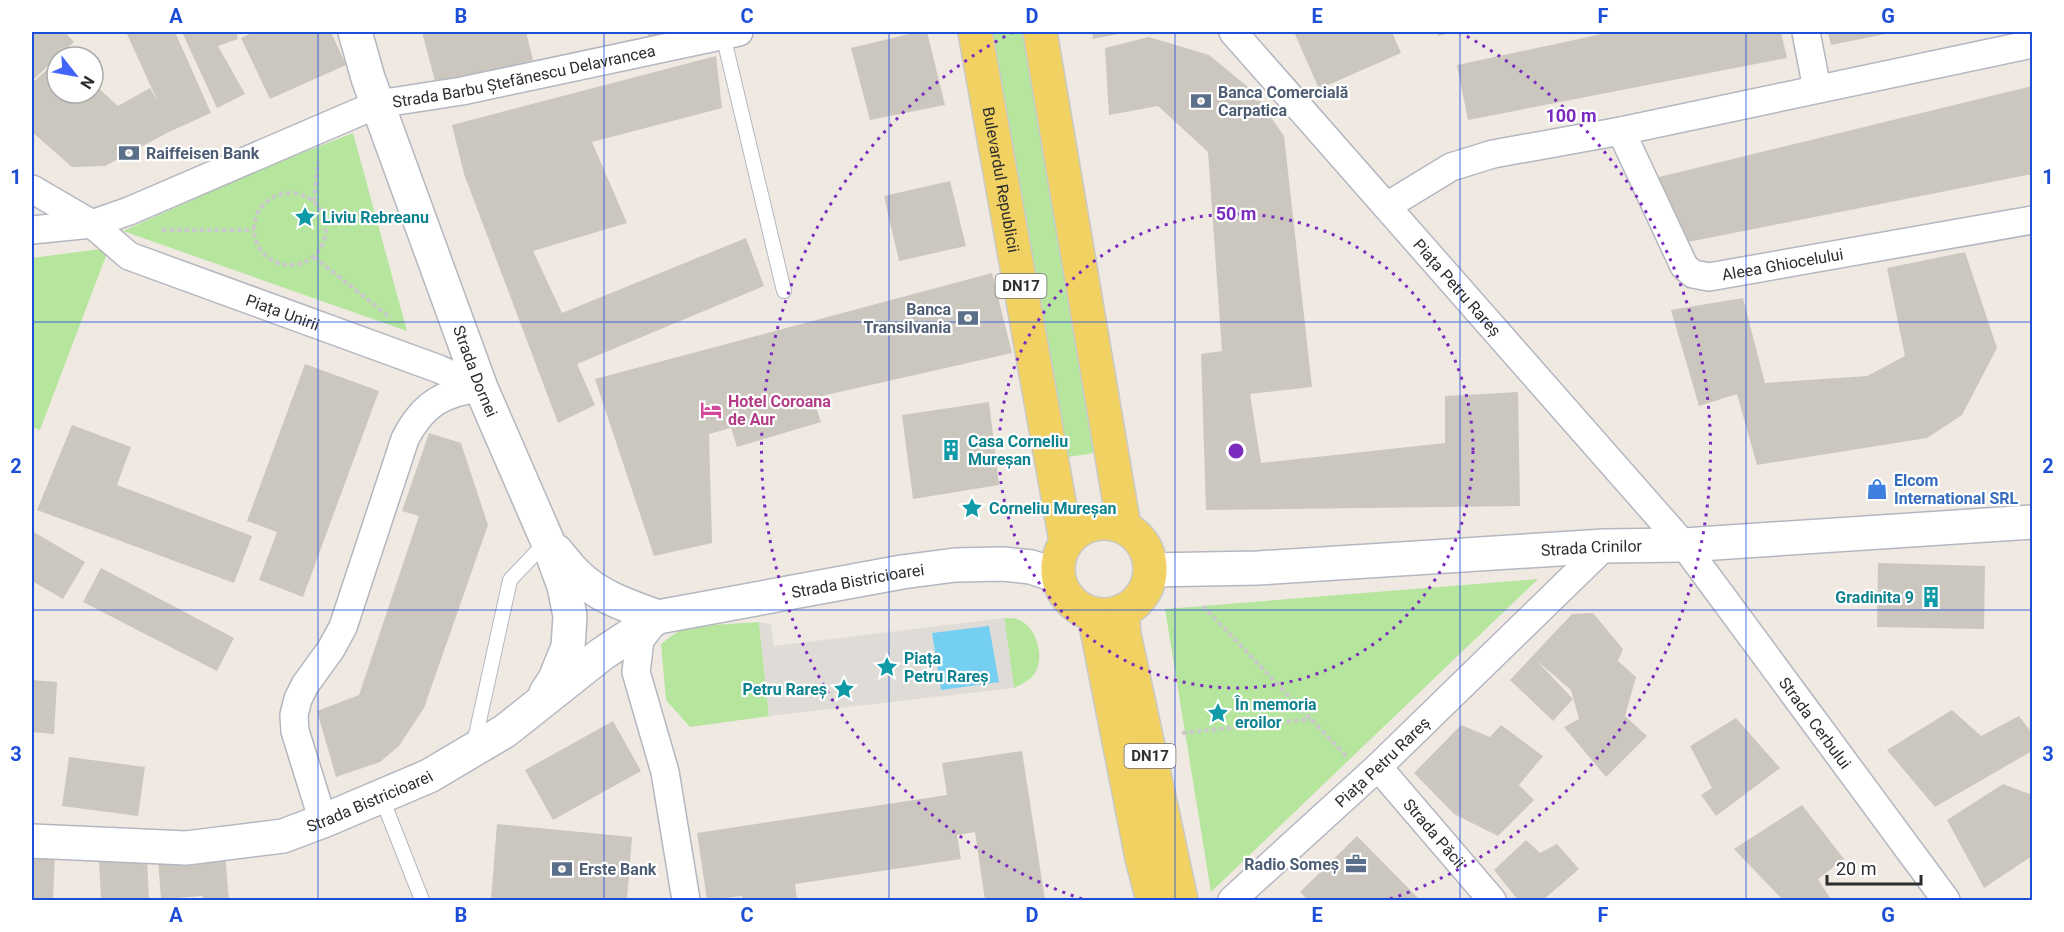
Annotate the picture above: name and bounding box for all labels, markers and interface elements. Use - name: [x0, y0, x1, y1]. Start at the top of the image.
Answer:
- text: A: [169, 4, 183, 28]
- text: B: [455, 4, 467, 28]
- text: C: [740, 4, 754, 28]
- text: D: [1026, 4, 1039, 28]
- text: E: [1311, 4, 1323, 28]
- text: F: [1598, 4, 1609, 28]
- text: G: [1881, 4, 1895, 28]
- street label: Strada Barbu Ștefănescu Delavrancea: [391, 41, 657, 112]
- north arrow: [45, 45, 105, 105]
- text: N: [76, 73, 98, 92]
- place label: Banca Comercială Carpatica: [1218, 83, 1349, 120]
- bank icon: Banca Comercială Carpatica: [1189, 89, 1213, 113]
- street label: Bulevardul Republicii: [979, 105, 1023, 254]
- text: 100 m: [1545, 105, 1597, 126]
- bank icon: Raiffeisen Bank: [117, 141, 141, 165]
- place label: Raiffeisen Bank: [146, 144, 260, 163]
- text: 1: [10, 165, 22, 189]
- text: 1: [2042, 165, 2054, 189]
- text: 50 m: [1216, 203, 1256, 224]
- place icon: Liviu Rebreanu: [293, 205, 317, 229]
- place label: Liviu Rebreanu: [322, 208, 429, 227]
- street label: Piața Petru Rareș: [1409, 235, 1505, 341]
- street label: Aleea Ghiocelului: [1720, 244, 1845, 285]
- road number: DN17: [996, 274, 1046, 298]
- street label: Piața Unirii: [243, 290, 322, 335]
- place label: Banca Transilvania: [863, 300, 951, 337]
- bank icon: Banca Transilvania: [956, 306, 980, 330]
- street label: Strada Dornei: [449, 323, 501, 420]
- place label: Hotel Coroana de Aur: [728, 392, 831, 429]
- hotel icon: Hotel Coroana de Aur: [699, 398, 723, 422]
- place label: Casa Corneliu Mureșan: [968, 432, 1068, 469]
- building icon: Casa Corneliu Mureșan: [939, 438, 963, 462]
- centre of rings: [1226, 441, 1246, 461]
- text: 2: [10, 454, 22, 478]
- text: 2: [2042, 454, 2054, 478]
- place label: Elcom International SRL: [1894, 471, 2019, 508]
- shop icon: Elcom International SRL: [1865, 477, 1889, 501]
- place icon: Corneliu Mureșan: [960, 496, 984, 520]
- place label: Corneliu Mureșan: [989, 499, 1116, 518]
- street label: Strada Crinilor: [1540, 537, 1643, 560]
- street label: Strada Bistricioarei: [790, 560, 925, 602]
- building icon: Gradinita 9: [1919, 585, 1943, 609]
- place label: Gradinita 9: [1835, 588, 1914, 607]
- place label: Piața Petru Rareș: [904, 649, 988, 686]
- place icon: Piața Petru Rareș: [875, 655, 899, 679]
- street label: Strada Cerbului: [1775, 674, 1855, 773]
- place icon: Petru Rareș: [832, 677, 856, 701]
- place label: Petru Rareș: [743, 680, 827, 699]
- place label: În memoria eroilor: [1234, 695, 1317, 732]
- place icon: În memoria eroilor: [1206, 701, 1230, 725]
- street label: Piața Petru Rareș: [1331, 713, 1434, 811]
- text: 3: [10, 742, 22, 766]
- text: 3: [2042, 742, 2054, 766]
- road number: DN17: [1124, 744, 1176, 768]
- street label: Strada Bistricioarei: [304, 767, 436, 836]
- street label: Strada Păcii: [1399, 795, 1469, 872]
- scale bar: [1827, 848, 1922, 886]
- office icon: Radio Someș: [1344, 852, 1368, 876]
- place label: Radio Someș: [1244, 855, 1339, 874]
- bank icon: Erste Bank: [550, 857, 574, 881]
- text: 20 m: [1836, 858, 1876, 879]
- place label: Erste Bank: [579, 860, 657, 879]
- text: A: [169, 903, 183, 927]
- text: B: [455, 903, 467, 927]
- text: C: [740, 903, 754, 927]
- text: D: [1026, 903, 1039, 927]
- text: E: [1311, 903, 1323, 927]
- text: F: [1598, 903, 1609, 927]
- text: G: [1881, 903, 1895, 927]

